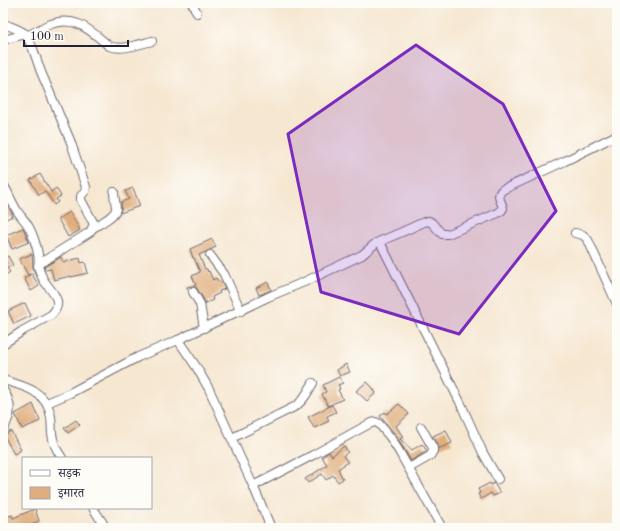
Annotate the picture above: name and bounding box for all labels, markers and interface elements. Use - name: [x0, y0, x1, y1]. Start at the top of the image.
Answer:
- scale bar: [24, 22, 128, 48]
- text: 100 m: [30, 31, 64, 43]
- legend: [22, 457, 152, 509]
- text: सड़क: [57, 468, 82, 480]
- text: इमारत: [57, 488, 85, 500]

